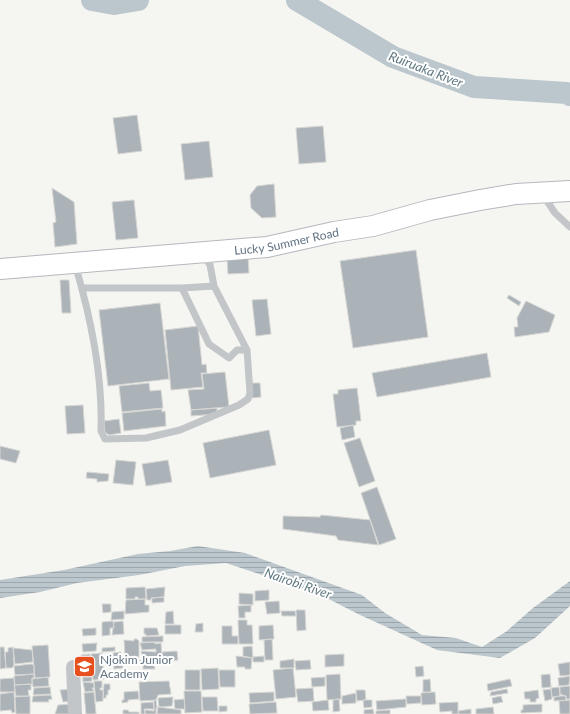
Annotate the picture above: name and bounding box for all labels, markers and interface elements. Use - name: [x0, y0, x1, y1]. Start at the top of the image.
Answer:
- water label: Ruiruaka River: [387, 48, 466, 91]
- street label: Lucky Summer Road: [233, 224, 340, 257]
- water label: Nairobi River: [262, 564, 334, 602]
- place label: Njokim Junior Academy: [100, 652, 173, 681]
- school or university icon: Njokim Junior Academy: [71, 653, 97, 679]

